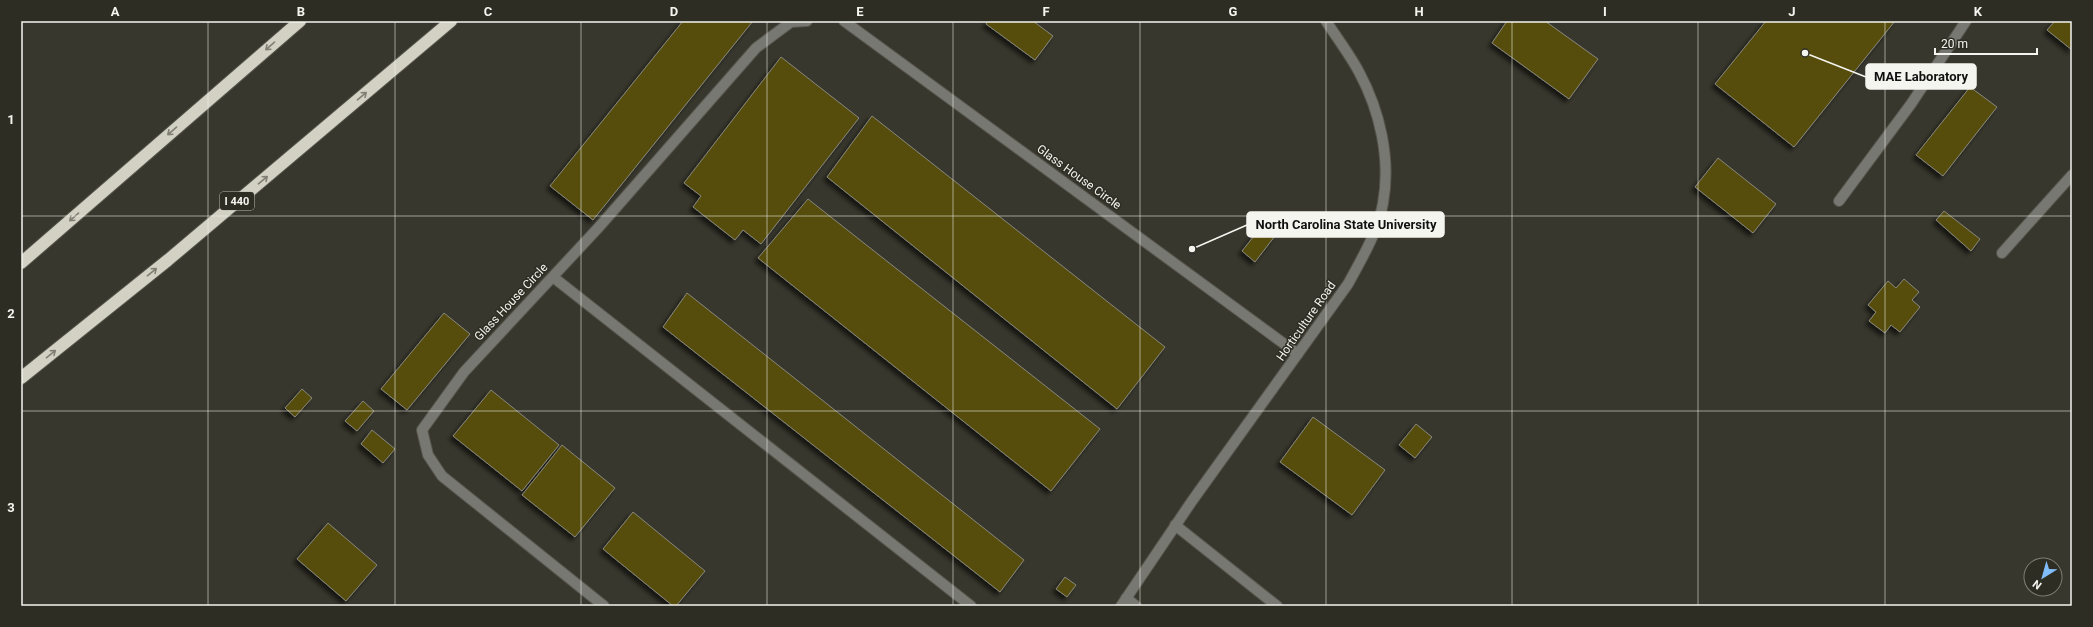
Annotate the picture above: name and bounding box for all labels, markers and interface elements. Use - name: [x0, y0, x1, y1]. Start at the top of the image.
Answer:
- text: A: [111, 4, 120, 19]
- text: B: [297, 4, 305, 19]
- text: C: [484, 4, 493, 19]
- text: D: [670, 4, 678, 19]
- text: E: [856, 4, 864, 19]
- text: F: [1042, 4, 1050, 19]
- text: G: [1229, 4, 1238, 19]
- text: H: [1414, 4, 1424, 19]
- text: I: [1603, 4, 1607, 19]
- text: J: [1788, 4, 1796, 19]
- text: K: [1974, 4, 1983, 19]
- scale bar: [1935, 30, 2037, 56]
- text: 20 m: [1941, 37, 1968, 51]
- one-way arrow: [265, 42, 276, 51]
- callout: MAE Laboratory: [1866, 64, 1976, 89]
- text: MAE Laboratory: [1874, 69, 1968, 84]
- one-way arrow: [357, 91, 368, 100]
- text: 1: [7, 112, 15, 127]
- one-way arrow: [167, 127, 178, 136]
- street label: Glass House Circle: [1034, 142, 1124, 212]
- one-way arrow: [257, 175, 268, 184]
- road number: I 440: [220, 192, 254, 210]
- one-way arrow: [69, 212, 79, 221]
- callout: North Carolina State University: [1247, 212, 1444, 237]
- text: North Carolina State University: [1256, 217, 1437, 232]
- street label: Glass House Circle: [472, 260, 550, 344]
- one-way arrow: [147, 268, 158, 276]
- street label: Horticulture Road: [1273, 279, 1339, 363]
- text: 2: [7, 306, 15, 321]
- one-way arrow: [46, 349, 57, 358]
- text: 3: [7, 500, 15, 515]
- north arrow: [2023, 557, 2063, 597]
- text: N: [2030, 577, 2044, 592]

